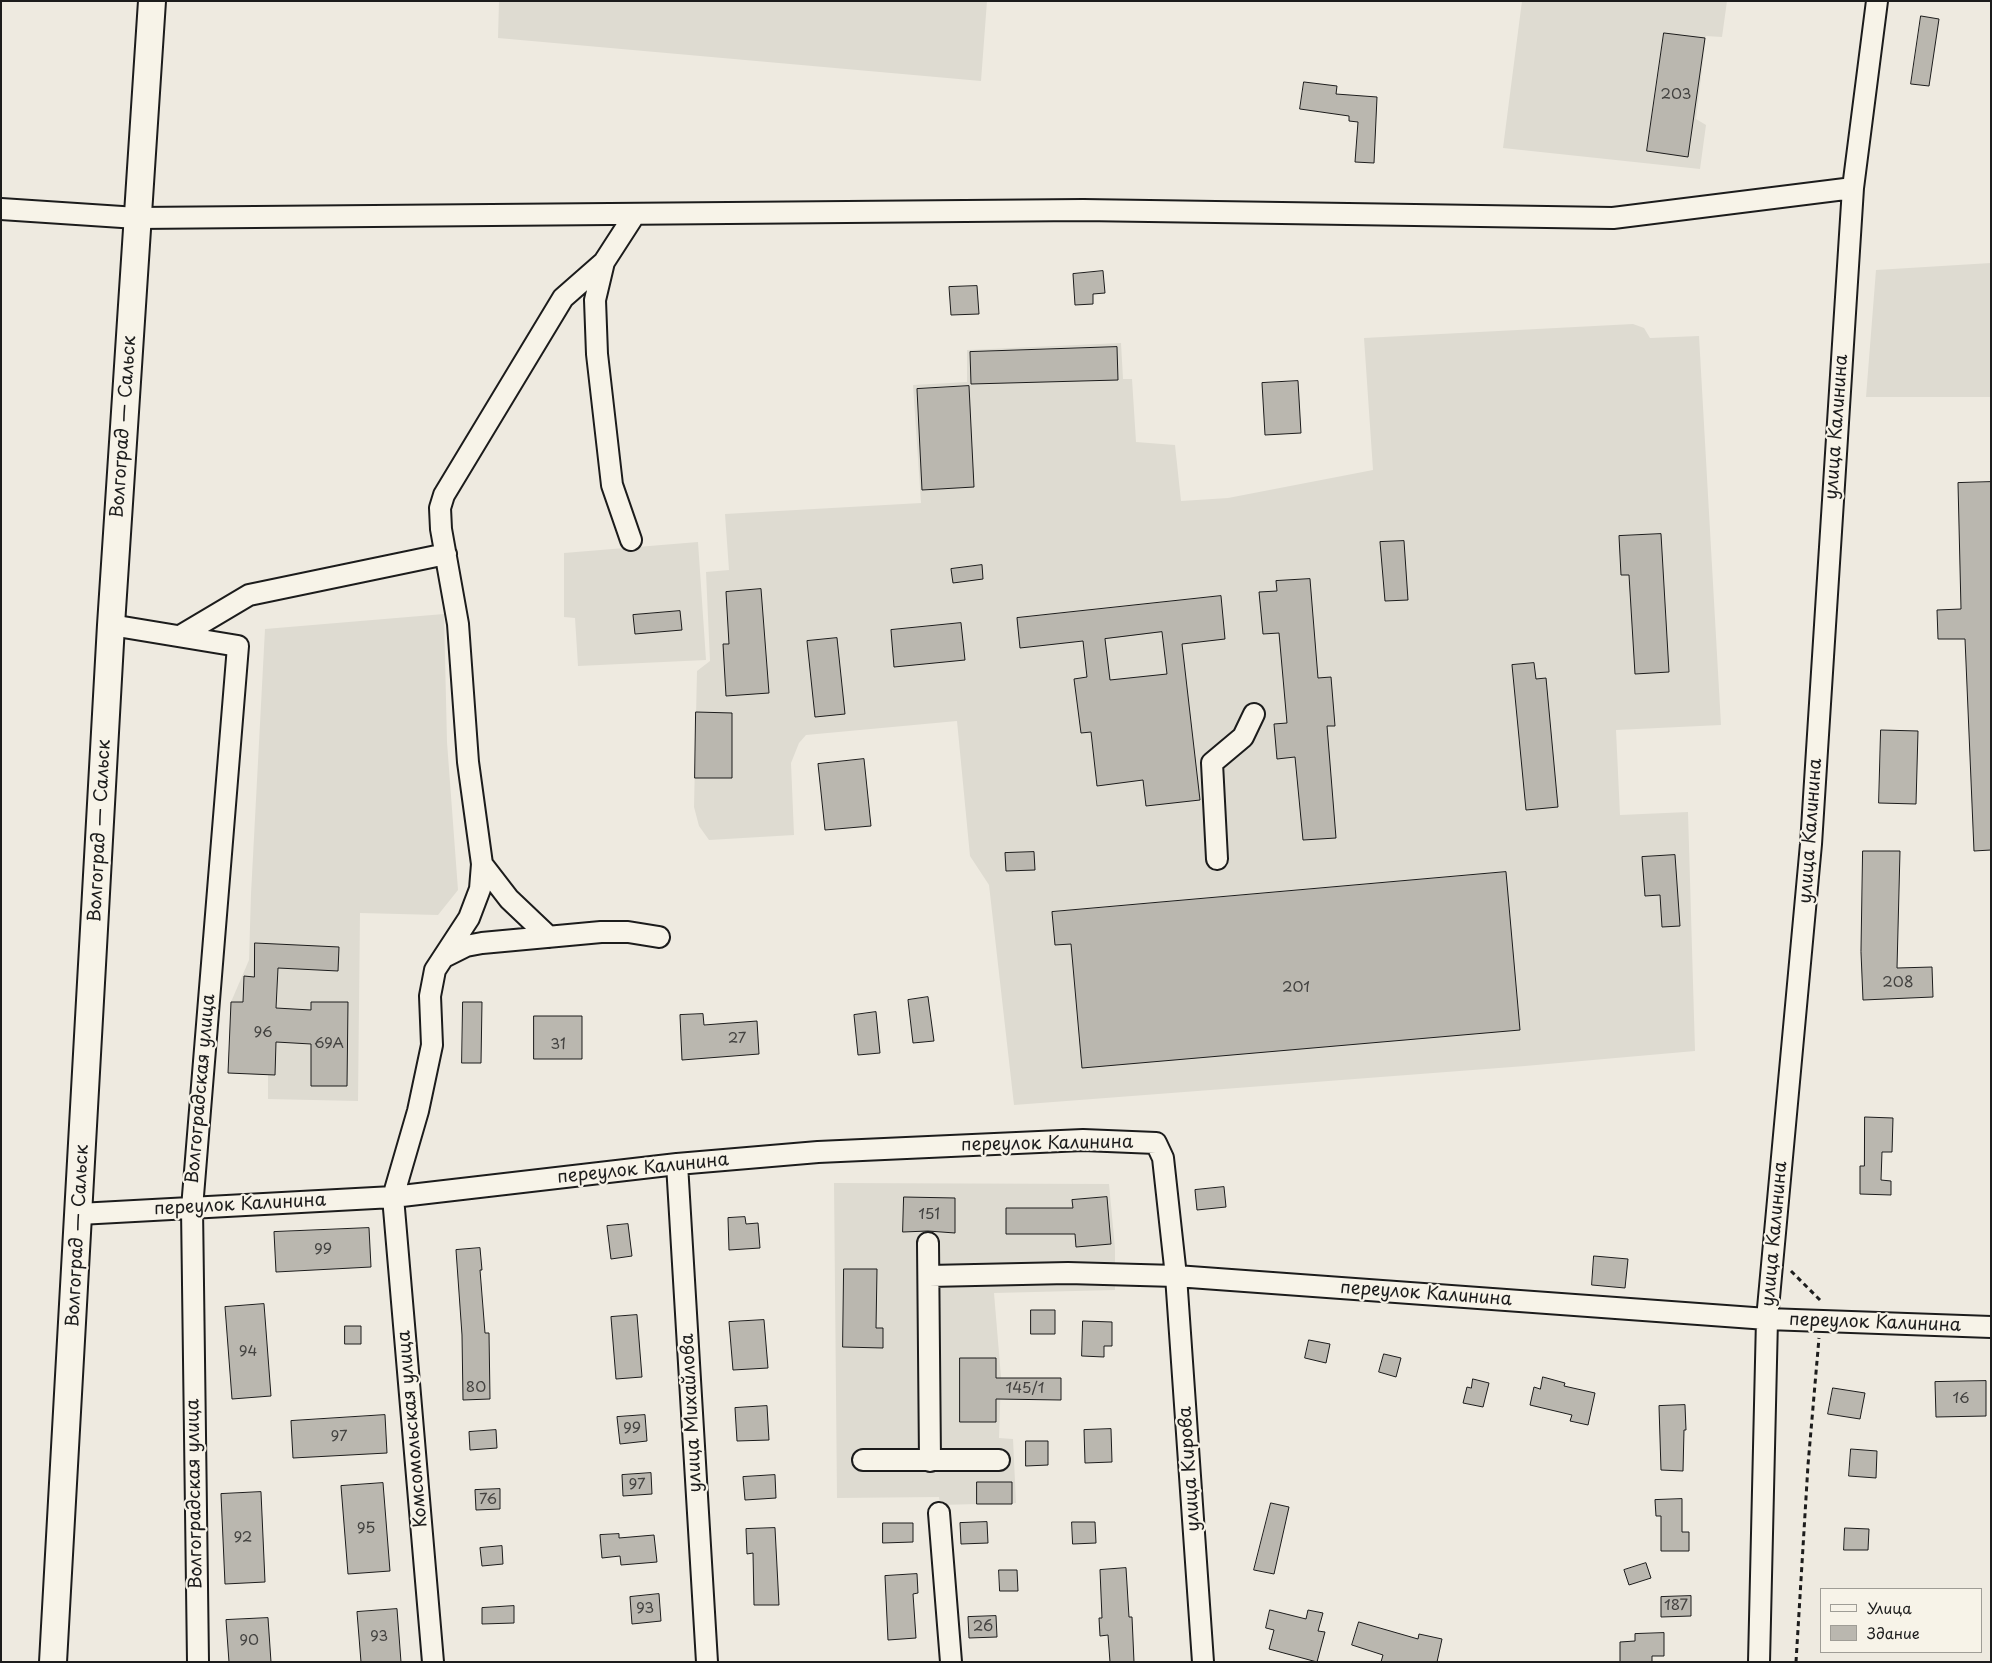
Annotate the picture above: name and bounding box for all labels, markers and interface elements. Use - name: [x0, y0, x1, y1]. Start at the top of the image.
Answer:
- house number: 203: [1661, 86, 1691, 104]
- street label: Волгоград — Сальск: [107, 335, 141, 519]
- street label: улица Калинина: [1821, 354, 1853, 500]
- street label: Волгоград — Сальск: [84, 739, 116, 923]
- street label: улица Калинина: [1795, 758, 1827, 904]
- house number: 208: [1882, 974, 1914, 992]
- house number: 201: [1282, 979, 1310, 997]
- street label: Волгоградская улица: [182, 993, 220, 1185]
- house number: 96: [254, 1024, 272, 1042]
- house number: 27: [728, 1030, 746, 1048]
- house number: 69А: [314, 1035, 344, 1053]
- house number: 31: [550, 1036, 566, 1054]
- street label: переулок Калинина: [961, 1132, 1133, 1156]
- street label: Волгоград — Сальск: [62, 1144, 94, 1328]
- street label: переулок Калинина: [556, 1149, 730, 1189]
- street label: улица Калинина: [1758, 1160, 1792, 1308]
- street label: переулок Калинина: [153, 1190, 327, 1220]
- house number: 151: [918, 1206, 940, 1224]
- house number: 99: [314, 1241, 332, 1259]
- street label: переулок Калинина: [1339, 1277, 1513, 1311]
- street label: переулок Калинина: [1789, 1309, 1961, 1337]
- street label: Комсомольская улица: [394, 1330, 432, 1528]
- street label: улица Михайлова: [677, 1333, 707, 1493]
- house number: 94: [239, 1343, 257, 1361]
- house number: 80: [466, 1379, 486, 1397]
- house number: 145/1: [1006, 1380, 1044, 1398]
- house number: 16: [1952, 1390, 1970, 1408]
- street label: Волгоградская улица: [183, 1399, 207, 1589]
- street label: улица Кирова: [1175, 1406, 1205, 1532]
- house number: 99: [623, 1420, 641, 1438]
- house number: 97: [330, 1428, 348, 1446]
- house number: 97: [628, 1476, 646, 1494]
- house number: 76: [479, 1491, 497, 1509]
- house number: 95: [357, 1520, 375, 1538]
- house number: 92: [234, 1529, 252, 1547]
- legend: [1820, 1588, 1982, 1653]
- text: Улица: [1867, 1596, 1912, 1619]
- house number: 187: [1664, 1597, 1688, 1615]
- house number: 93: [636, 1600, 654, 1618]
- house number: 26: [973, 1618, 993, 1636]
- text: Здание: [1867, 1621, 1920, 1644]
- house number: 93: [370, 1628, 388, 1646]
- house number: 90: [239, 1632, 259, 1650]

